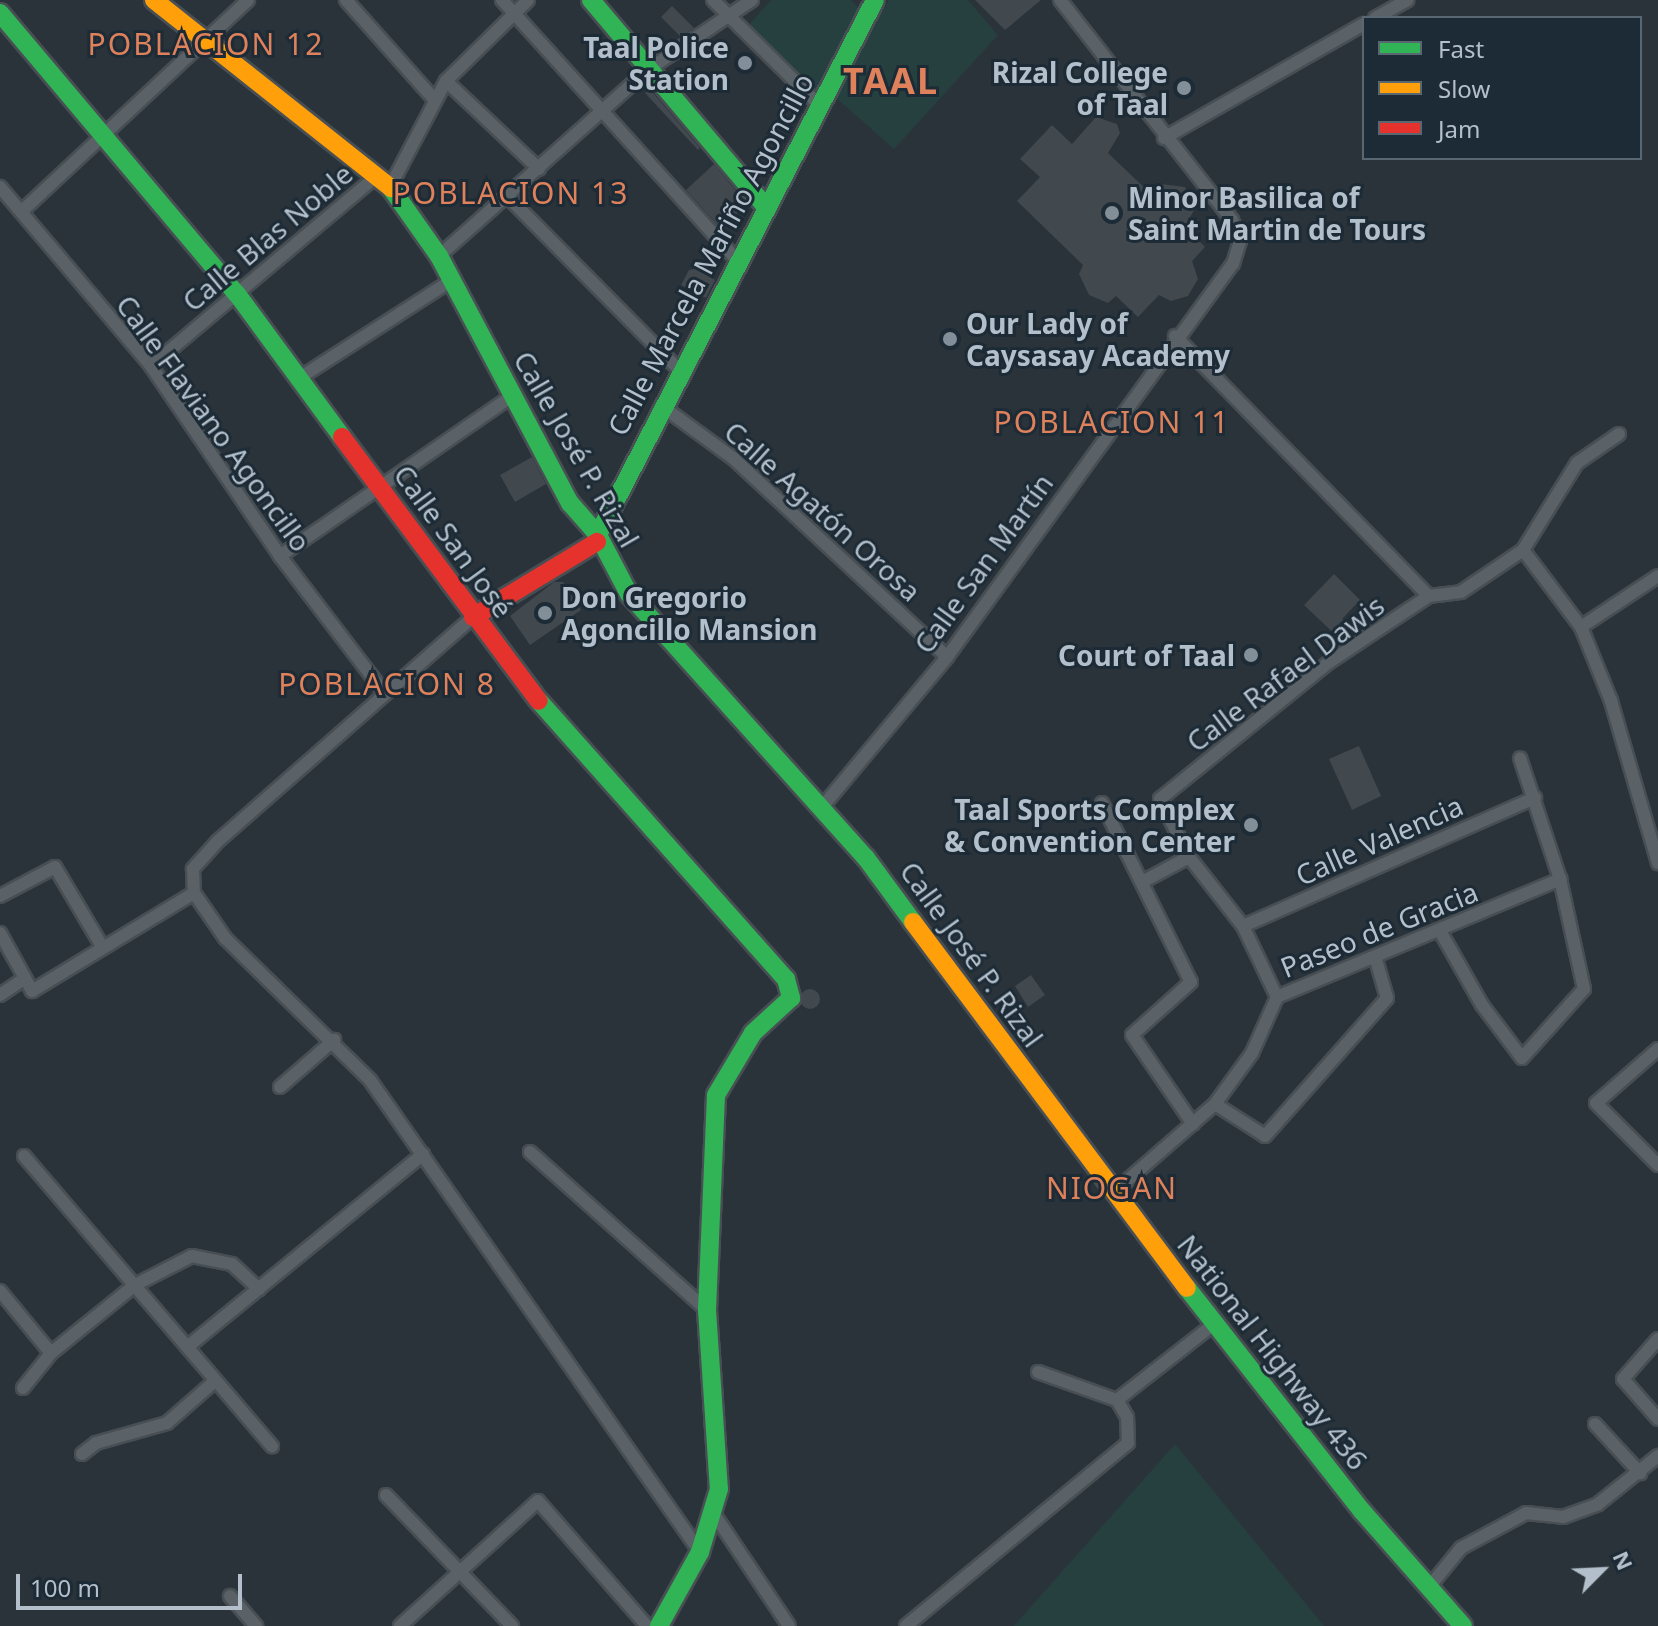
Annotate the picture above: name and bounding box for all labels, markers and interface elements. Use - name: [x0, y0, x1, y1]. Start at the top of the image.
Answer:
- legend: [1362, 16, 1642, 160]
- district label: POBLACION 12: [88, 26, 324, 62]
- place label: Taal Police Station: [583, 30, 729, 96]
- text: Fast: [1438, 32, 1484, 65]
- marker: Taal Police Station: [736, 54, 754, 72]
- place label: Rizal College of Taal: [992, 55, 1168, 121]
- district label: TAAL: [843, 59, 939, 103]
- street label: Calle Marcela Mariño Agoncillo: [600, 67, 820, 441]
- text: Slow: [1438, 72, 1490, 105]
- marker: Rizal College of Taal: [1175, 79, 1193, 97]
- text: Jam: [1438, 112, 1480, 145]
- street label: Calle Blas Noble: [175, 156, 359, 318]
- district label: POBLACION 13: [393, 175, 629, 211]
- place label: Minor Basilica of Saint Martin de Tours: [1128, 180, 1426, 246]
- marker: Minor Basilica of Saint Martin de Tours: [1103, 204, 1121, 222]
- street label: Calle Flaviano Agoncillo: [110, 288, 318, 558]
- place label: Our Lady of Caysasay Academy: [966, 306, 1230, 372]
- marker: Our Lady of Caysasay Academy: [941, 330, 959, 348]
- street label: Calle José P. Rizal: [507, 345, 647, 553]
- district label: POBLACION 11: [994, 404, 1230, 440]
- street label: Calle Agatón Orosa: [718, 414, 928, 608]
- street label: Calle San José: [387, 458, 521, 624]
- street label: Calle San Martín: [907, 467, 1059, 659]
- place label: Don Gregorio Agoncillo Mansion: [561, 580, 818, 646]
- street label: Calle Rafael Dawis: [1180, 588, 1390, 758]
- marker: Don Gregorio Agoncillo Mansion: [536, 604, 554, 622]
- place label: Court of Taal: [1058, 638, 1235, 672]
- marker: Court of Taal: [1242, 646, 1260, 664]
- district label: POBLACION 8: [278, 666, 496, 702]
- street label: Calle Valencia: [1290, 788, 1468, 892]
- place label: Taal Sports Complex & Convention Center: [944, 792, 1235, 858]
- marker: Taal Sports Complex & Convention Center: [1242, 816, 1260, 834]
- street label: Calle José P. Rizal: [894, 855, 1050, 1053]
- street label: Paseo de Gracia: [1275, 874, 1483, 984]
- district label: NIOGAN: [1046, 1170, 1178, 1206]
- street label: National Highway 436: [1171, 1228, 1375, 1476]
- north arrow: [1562, 1530, 1642, 1610]
- text: N: [1607, 1546, 1641, 1575]
- scale bar: [20, 1558, 246, 1608]
- text: 100 m: [30, 1571, 100, 1604]

